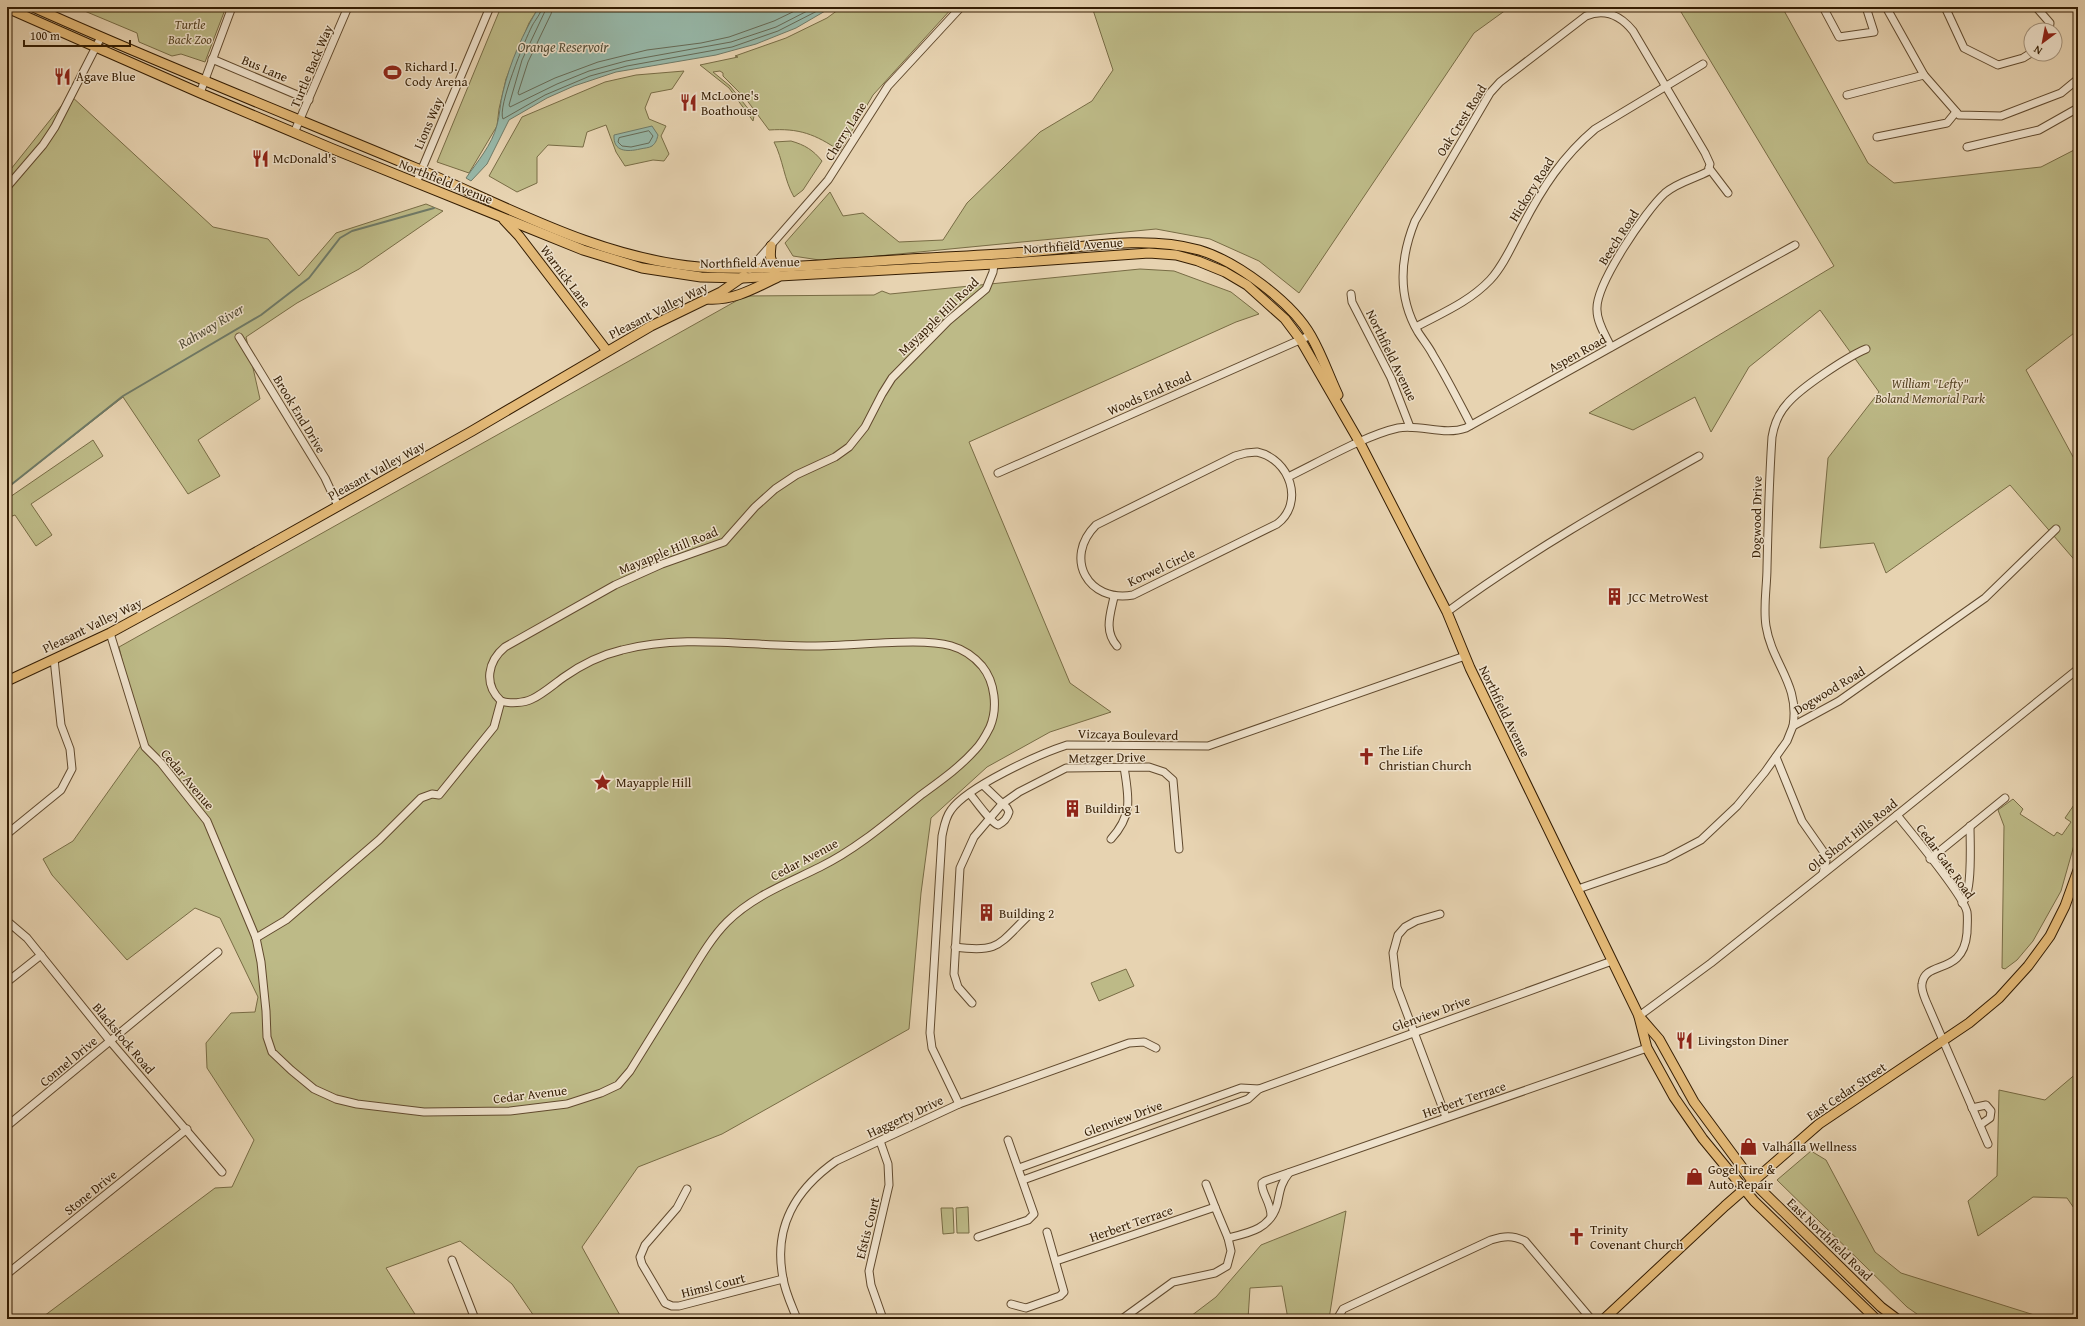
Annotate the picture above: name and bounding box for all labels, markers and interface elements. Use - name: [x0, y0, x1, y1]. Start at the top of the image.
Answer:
- park label: Turtle Back Zoo: [167, 15, 212, 49]
- street label: Turtle Back Way: [285, 21, 338, 111]
- scale bar: [24, 22, 130, 48]
- north arrow: [2023, 22, 2063, 62]
- text: 100 m: [30, 27, 60, 44]
- water label: Orange Reservoir: [518, 37, 609, 57]
- text: N: [2030, 41, 2045, 59]
- street label: Bus Lane: [239, 50, 291, 87]
- place label: Richard J. Cody Arena: [405, 57, 468, 91]
- sports icon: Richard J. Cody Arena: [382, 63, 402, 83]
- restaurant icon: Agave Blue: [53, 66, 73, 86]
- place label: Agave Blue: [76, 67, 136, 86]
- street label: Oak Crest Road: [1432, 81, 1491, 160]
- place label: McLoone's Boathouse: [701, 86, 759, 120]
- restaurant icon: McLoone's Boathouse: [678, 92, 698, 112]
- street label: Lions Way: [409, 94, 448, 152]
- street label: Cherry Lane: [820, 98, 871, 164]
- restaurant icon: McDonald's: [250, 148, 270, 168]
- place label: McDonald's: [273, 149, 337, 168]
- street label: Hickory Road: [1504, 153, 1559, 225]
- street label: Northfield Avenue: [396, 154, 496, 209]
- street label: Beech Road: [1593, 206, 1643, 269]
- street label: Northfield Avenue: [1023, 233, 1123, 258]
- street label: Warnick Lane: [536, 241, 595, 312]
- street label: Northfield Avenue: [700, 252, 800, 273]
- street label: Mayapple Hill Road: [894, 273, 983, 360]
- street label: Pleasant Valley Way: [605, 277, 711, 344]
- water label: Rahway River: [173, 298, 249, 354]
- street label: Northfield Avenue: [1361, 306, 1422, 404]
- street label: Aspen Road: [1545, 330, 1610, 377]
- street label: Woods End Road: [1104, 367, 1194, 420]
- street label: Brook End Drive: [269, 372, 330, 457]
- park label: William "Lefty" Boland Memorial Park: [1874, 374, 1985, 408]
- street label: Pleasant Valley Way: [324, 436, 429, 505]
- street label: Dogwood Drive: [1746, 476, 1767, 558]
- street label: Mayapple Hill Road: [616, 522, 721, 579]
- street label: Korwel Circle: [1124, 544, 1198, 591]
- building icon: JCC MetroWest: [1605, 587, 1625, 607]
- place label: JCC MetroWest: [1626, 588, 1709, 607]
- street label: Pleasant Valley Way: [39, 593, 146, 658]
- street label: Northfield Avenue: [1474, 662, 1535, 760]
- street label: Dogwood Road: [1790, 662, 1869, 719]
- street label: Vizcaya Boulevard: [1078, 724, 1178, 745]
- place label: The Life Christian Church: [1379, 741, 1472, 775]
- street label: Cedar Avenue: [156, 745, 219, 814]
- street label: Metzger Drive: [1068, 747, 1146, 768]
- church icon: The Life Christian Church: [1356, 747, 1376, 767]
- place icon: Mayapple Hill: [593, 772, 613, 792]
- place label: Mayapple Hill: [616, 773, 692, 792]
- street label: Old Short Hills Road: [1803, 794, 1901, 877]
- building icon: Building 1: [1062, 798, 1082, 818]
- place label: Building 1: [1085, 799, 1140, 818]
- street label: Cedar Gate Road: [1912, 820, 1979, 903]
- street label: Cedar Avenue: [767, 834, 842, 885]
- building icon: Building 2: [976, 903, 996, 923]
- place label: Building 2: [999, 904, 1054, 923]
- street label: Glenview Drive: [1389, 990, 1473, 1036]
- street label: Blackstock Road: [88, 999, 159, 1078]
- restaurant icon: Livingston Diner: [1675, 1030, 1695, 1050]
- place label: Livingston Diner: [1698, 1031, 1789, 1050]
- street label: Connel Drive: [35, 1032, 101, 1091]
- street label: East Cedar Street: [1803, 1057, 1890, 1125]
- street label: Herbert Terrace: [1420, 1076, 1508, 1123]
- street label: Cedar Avenue: [492, 1081, 568, 1108]
- street label: Haggerty Drive: [864, 1090, 947, 1142]
- street label: Glenview Drive: [1081, 1095, 1165, 1141]
- shop icon: Valhalla Wellness: [1739, 1136, 1759, 1156]
- place label: Valhalla Wellness: [1762, 1137, 1857, 1156]
- place label: Gogel Tire & Auto Repair: [1708, 1160, 1775, 1194]
- street label: Stone Drive: [60, 1165, 121, 1220]
- shop icon: Gogel Tire & Auto Repair: [1685, 1166, 1705, 1186]
- street label: East Northfield Road: [1783, 1194, 1877, 1285]
- street label: Efstis Court: [851, 1195, 884, 1261]
- street label: Herbert Terrace: [1087, 1200, 1175, 1247]
- place label: Trinity Covenant Church: [1590, 1220, 1684, 1254]
- church icon: Trinity Covenant Church: [1567, 1226, 1587, 1246]
- street label: Himsl Court: [679, 1268, 747, 1303]

